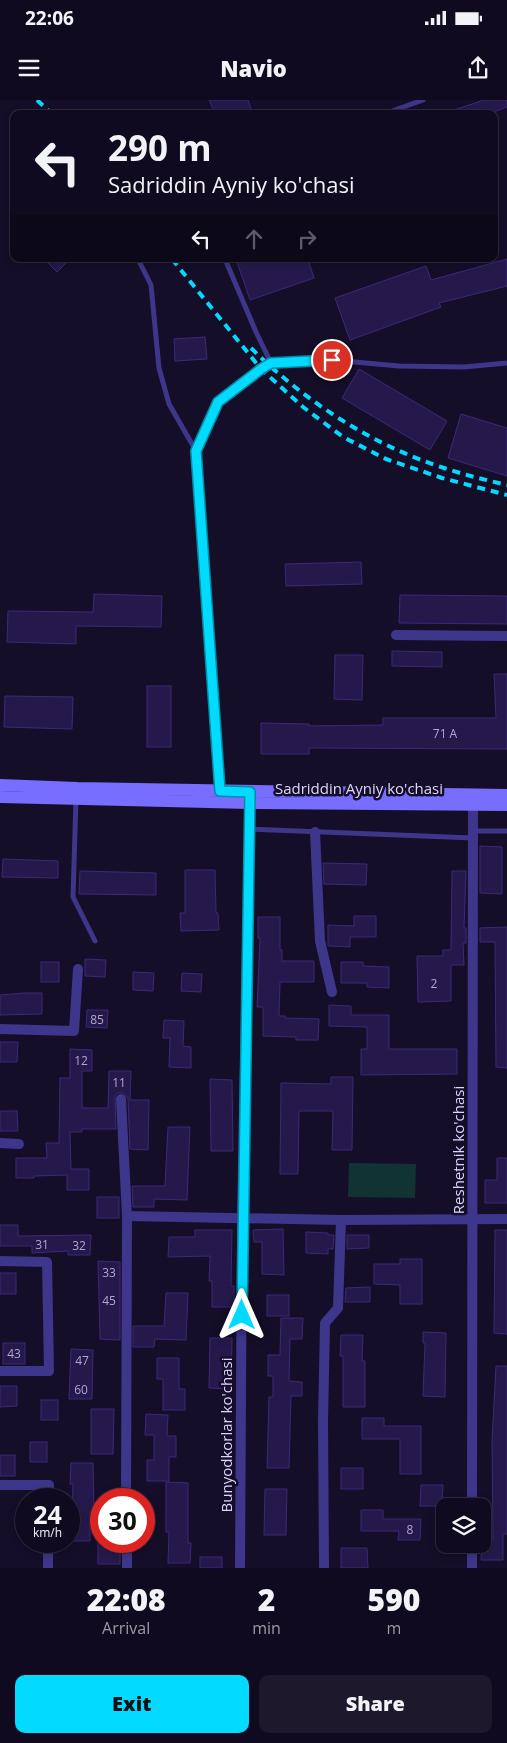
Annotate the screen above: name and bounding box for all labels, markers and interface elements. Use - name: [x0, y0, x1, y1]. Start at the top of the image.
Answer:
- text: 22:06: [25, 5, 74, 31]
- text: Navio: [220, 53, 287, 83]
- icon: menu: [15, 54, 43, 82]
- icon: share: [464, 54, 492, 82]
- text: 290 m: [108, 124, 212, 171]
- icon: left: [25, 130, 90, 195]
- text: Sadriddin Ayniy ko'chasi: [108, 169, 355, 199]
- icon: left: [187, 225, 215, 253]
- icon: ahead: [240, 225, 268, 253]
- icon: right: [293, 225, 321, 253]
- pin: [311, 339, 353, 381]
- icon: arrive: [318, 346, 346, 374]
- house number: 71 А: [433, 725, 458, 742]
- street label: Sadriddin Ayniy ko'chasi: [275, 778, 443, 798]
- house number: 2: [431, 975, 438, 992]
- house number: 85: [90, 1011, 104, 1028]
- house number: 12: [74, 1052, 88, 1069]
- house number: 11: [112, 1074, 126, 1091]
- street label: Reshetnik ko'chasi: [448, 1086, 468, 1214]
- house number: 31: [35, 1236, 49, 1253]
- house number: 32: [72, 1237, 86, 1254]
- house number: 33: [102, 1264, 116, 1281]
- position arrow: [215, 1288, 267, 1340]
- house number: 45: [102, 1292, 116, 1309]
- house number: 43: [7, 1345, 21, 1362]
- house number: 47: [75, 1352, 89, 1369]
- street label: Bunyodkorlar ko'chasi: [216, 1358, 236, 1512]
- house number: 60: [74, 1381, 88, 1398]
- speed limit sign: 30: [90, 1488, 155, 1553]
- text: 24: [33, 1497, 62, 1531]
- map controls: [436, 1498, 491, 1553]
- button: layers: [436, 1498, 491, 1553]
- house number: 8: [407, 1521, 414, 1538]
- text: km/h: [33, 1524, 62, 1541]
- text: 22:08: [87, 1579, 166, 1620]
- text: 2: [258, 1579, 275, 1620]
- text: 590: [368, 1579, 420, 1620]
- text: Arrival: [102, 1617, 150, 1639]
- text: min: [252, 1617, 281, 1639]
- text: m: [387, 1617, 401, 1639]
- button: Exit: [15, 1675, 249, 1733]
- button: Share: [259, 1675, 492, 1733]

